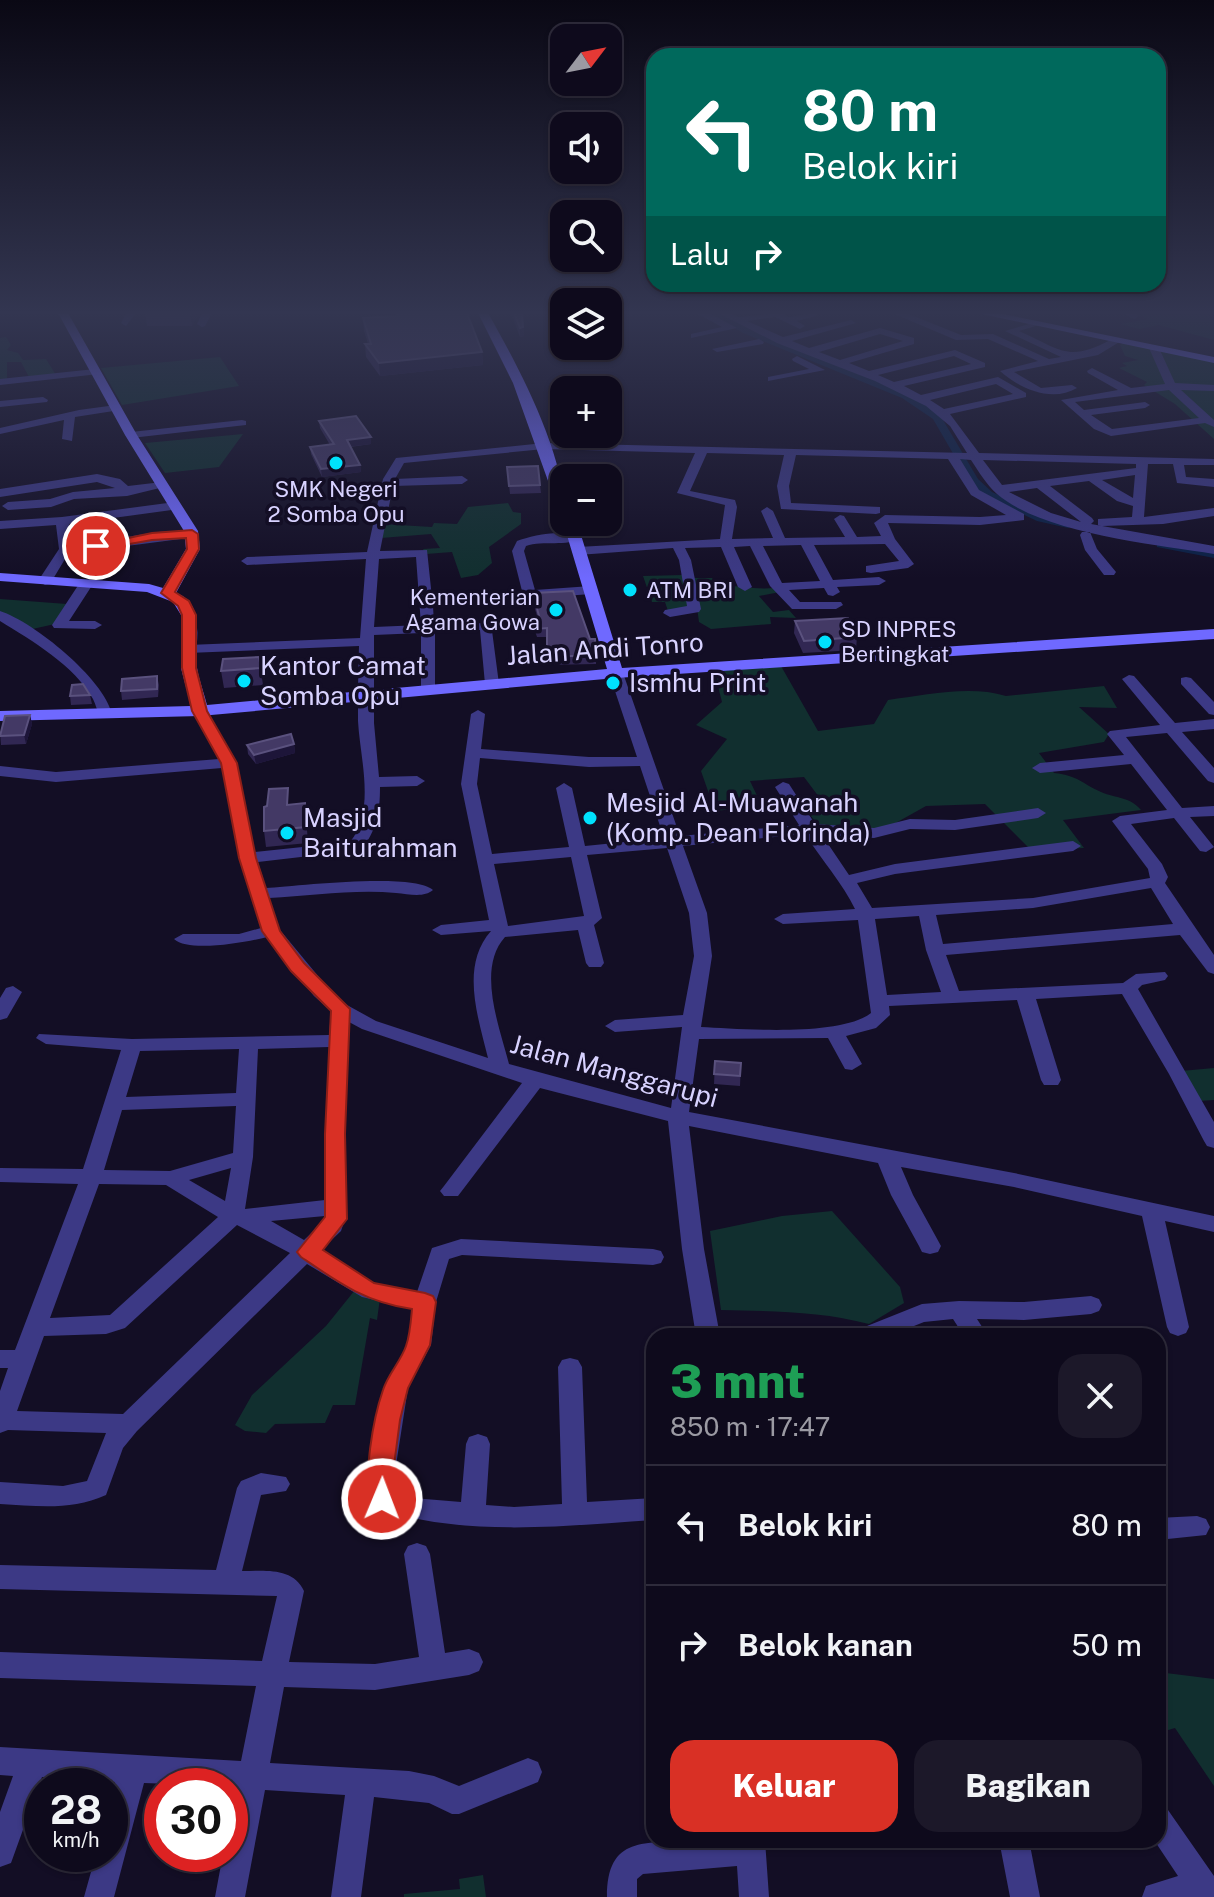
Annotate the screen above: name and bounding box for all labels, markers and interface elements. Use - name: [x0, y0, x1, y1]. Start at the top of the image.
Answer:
- north arrow: [550, 24, 622, 96]
- map controls: [550, 24, 622, 536]
- text: 80 m: [802, 78, 938, 144]
- icon: left: [670, 80, 774, 184]
- button: sound: [550, 112, 622, 184]
- text: Belok kiri: [802, 145, 958, 187]
- button: search: [550, 200, 622, 272]
- icon: right: [745, 232, 789, 276]
- text: Lalu: [670, 236, 729, 272]
- button: layers: [550, 288, 622, 360]
- button: +: [550, 376, 622, 448]
- marker: SMK Negeri 2 Somba Opu: [327, 454, 345, 472]
- button: −: [550, 464, 622, 536]
- place label: SMK Negeri 2 Somba Opu: [268, 476, 405, 527]
- pin: [62, 512, 130, 580]
- icon: arrive: [74, 524, 118, 568]
- place label: ATM BRI: [646, 577, 734, 603]
- marker: ATM BRI: [621, 581, 639, 599]
- place label: Kementerian Agama Gowa: [405, 584, 540, 635]
- marker: Kementerian Agama Gowa: [547, 601, 565, 619]
- place label: SD INPRES Bertingkat: [841, 616, 956, 667]
- street label: Jalan Andi Tonro: [505, 626, 705, 671]
- marker: SD INPRES Bertingkat: [816, 633, 834, 651]
- place label: Kantor Camat Somba Opu: [260, 650, 426, 711]
- place label: Ismhu Print: [629, 667, 766, 698]
- marker: Kantor Camat Somba Opu: [235, 672, 253, 690]
- marker: Ismhu Print: [604, 674, 622, 692]
- place label: Mesjid Al-Muawanah (Komp. Dean Florinda): [606, 787, 871, 848]
- place label: Masjid Baiturahman: [303, 802, 457, 863]
- marker: Mesjid Al-Muawanah (Komp. Dean Florinda): [581, 809, 599, 827]
- marker: Masjid Baiturahman: [278, 824, 296, 842]
- street label: Jalan Manggarupi: [507, 1028, 721, 1113]
- text: 3 mnt: [670, 1352, 805, 1409]
- button: close: [1058, 1354, 1142, 1438]
- text: 850 m · 17:47: [670, 1411, 830, 1442]
- position arrow: [340, 1457, 424, 1541]
- icon: left: [670, 1503, 714, 1547]
- text: Belok kiri: [738, 1507, 872, 1543]
- text: 80 m: [1071, 1507, 1142, 1543]
- icon: right: [670, 1623, 714, 1667]
- text: Belok kanan: [738, 1627, 913, 1663]
- text: 50 m: [1071, 1627, 1142, 1663]
- button: Keluar: [670, 1740, 898, 1832]
- button: Bagikan: [914, 1740, 1142, 1832]
- speed limit sign: 30: [144, 1768, 248, 1872]
- text: 28: [50, 1786, 102, 1833]
- text: km/h: [52, 1828, 100, 1852]

